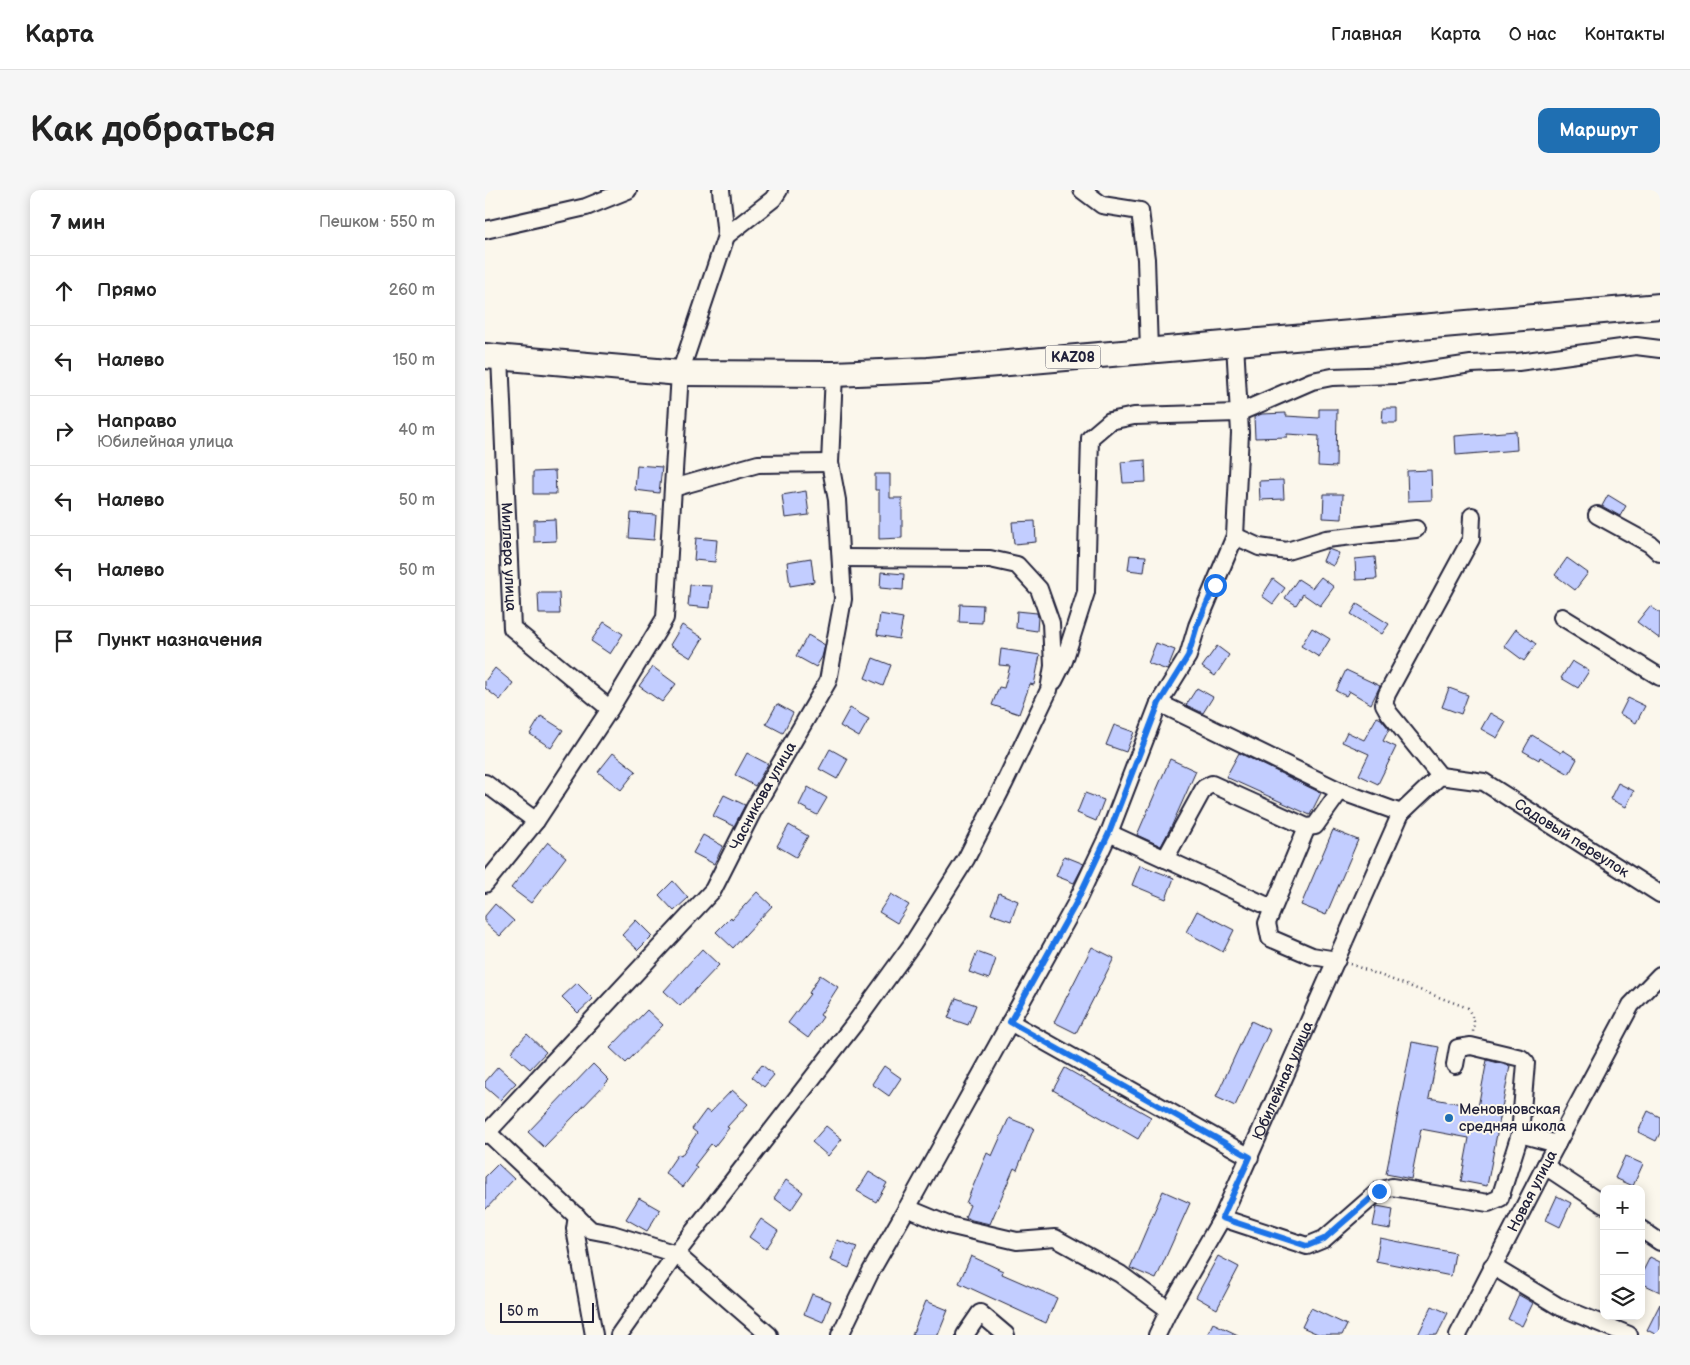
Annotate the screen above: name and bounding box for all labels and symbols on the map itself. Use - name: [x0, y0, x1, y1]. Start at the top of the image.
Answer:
- road number: KAZ08: [1045, 346, 1101, 368]
- street label: Миллера улица: [497, 502, 521, 612]
- route start: [1204, 574, 1227, 597]
- street label: Часникова улица: [725, 738, 800, 853]
- street label: Садовый переулок: [1511, 794, 1633, 881]
- street label: Юбилейная улица: [1248, 1018, 1317, 1143]
- place label: Меновновская средняя школа: [1459, 1100, 1566, 1136]
- marker: Меновновская средняя школа: [1443, 1112, 1455, 1124]
- street label: Новая улица: [1503, 1147, 1561, 1235]
- route end: [1368, 1180, 1391, 1203]
- scale bar: [500, 1300, 594, 1323]

